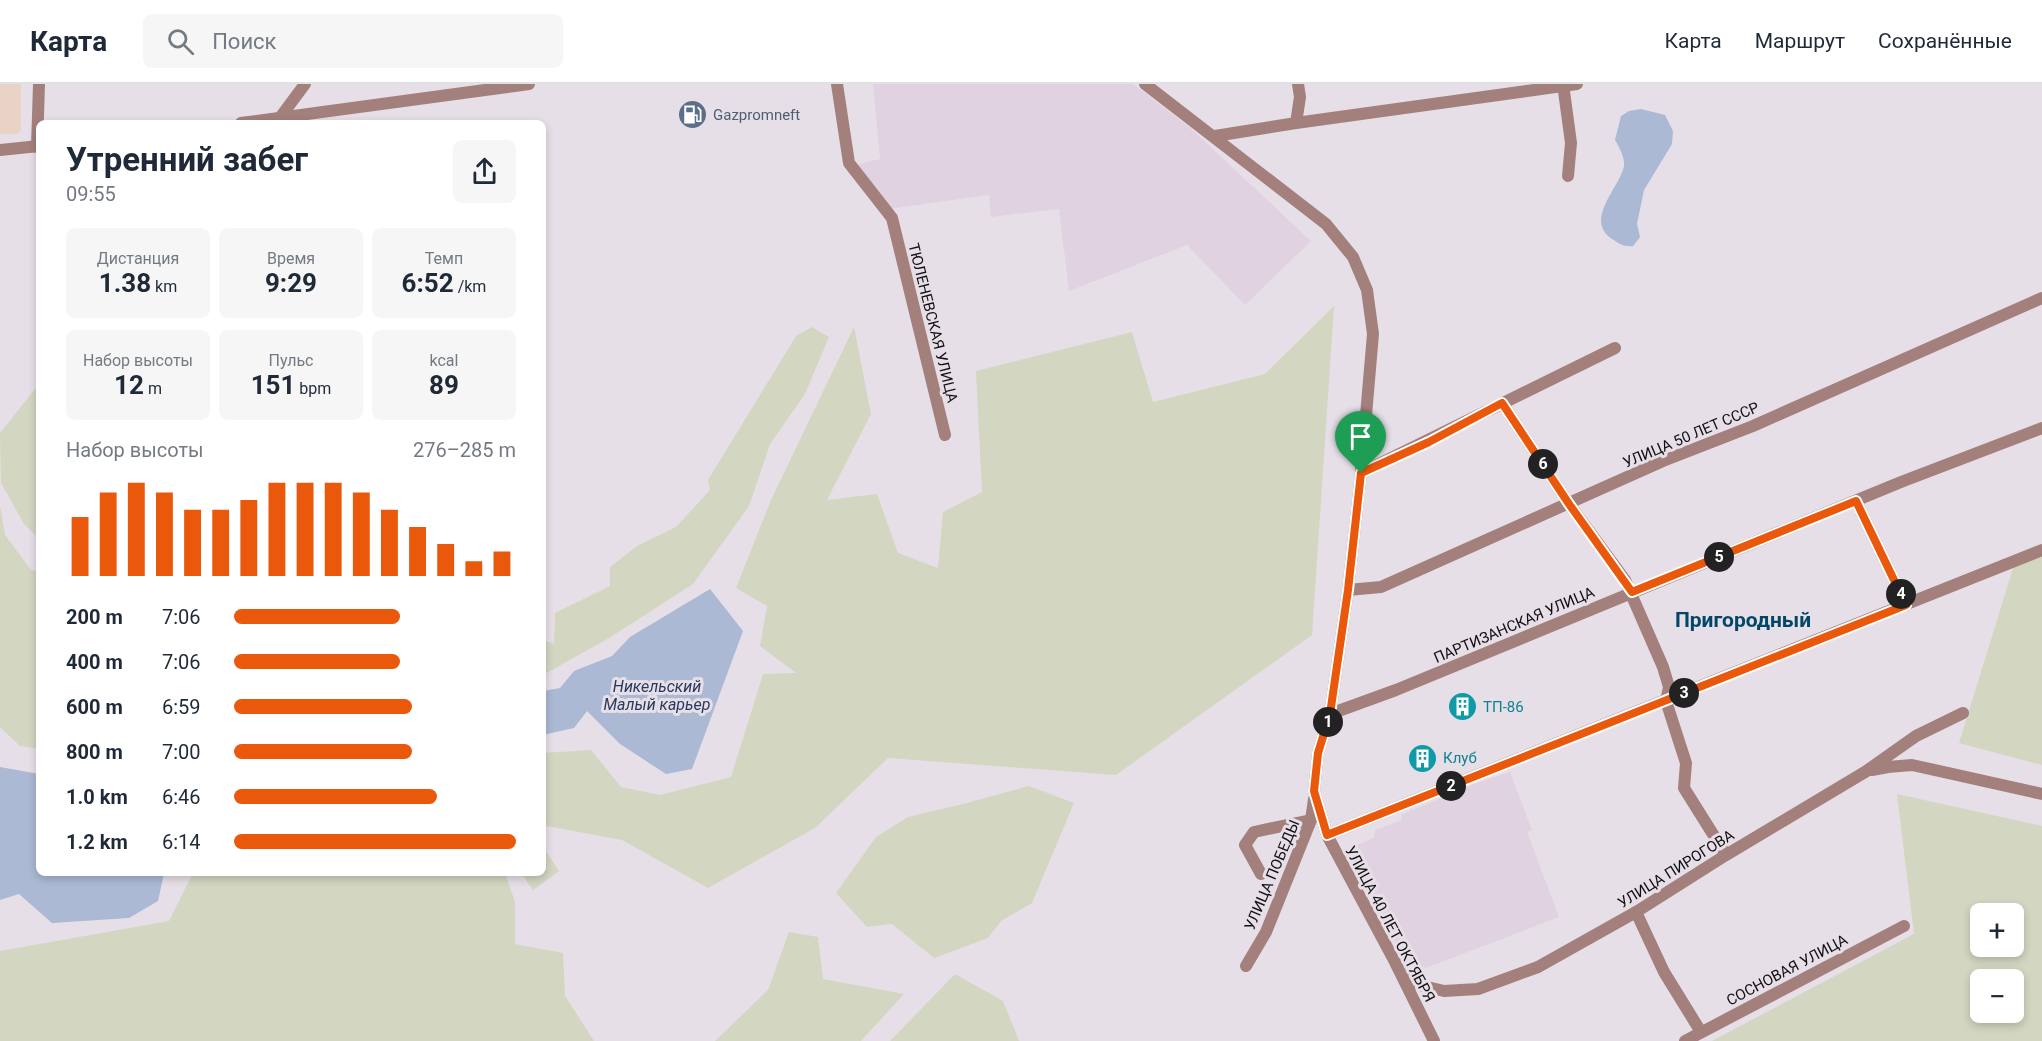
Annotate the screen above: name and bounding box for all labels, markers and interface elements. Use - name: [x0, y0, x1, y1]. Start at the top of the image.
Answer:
- search box: [143, 14, 563, 68]
- text: Карта: [30, 25, 107, 58]
- icon: search: [164, 25, 197, 58]
- text: Поиск: [212, 29, 277, 54]
- text: Карта: [1665, 29, 1722, 53]
- text: Маршрут: [1755, 29, 1845, 53]
- text: Сохранённые: [1878, 29, 2012, 53]
- fuel station icon: Gazpromneft: [676, 99, 708, 131]
- place label: Gazpromneft: [713, 106, 800, 124]
- text: Утренний забег: [66, 140, 308, 179]
- button: share: [453, 140, 516, 203]
- text: 09:55: [66, 182, 116, 206]
- street label: ТЮЛЕНЕВСКАЯ УЛИЦА: [904, 241, 962, 405]
- text: Дистанция: [97, 249, 179, 268]
- text: Время: [267, 249, 315, 268]
- text: Темп: [425, 249, 463, 268]
- text: 1.38: [99, 268, 151, 298]
- text: 9:29: [265, 268, 317, 298]
- text: 6:52: [402, 268, 454, 298]
- text: km: [151, 277, 177, 296]
- text: /km: [454, 277, 486, 296]
- text: Набор высоты: [83, 351, 193, 370]
- text: Пульс: [269, 351, 313, 370]
- text: kcal: [430, 351, 458, 370]
- text: 12: [114, 370, 144, 400]
- text: 151: [251, 370, 295, 400]
- text: 89: [429, 370, 459, 400]
- text: m: [144, 379, 162, 398]
- text: bpm: [295, 379, 331, 398]
- street label: УЛИЦА 50 ЛЕТ СССР: [1620, 398, 1762, 472]
- pin: [1335, 411, 1386, 473]
- icon: arrive: [1344, 420, 1377, 453]
- text: Набор высоты: [66, 438, 204, 462]
- text: 276–285 m: [413, 438, 516, 462]
- pin: 6: [1528, 449, 1558, 479]
- text: 6: [1538, 454, 1548, 473]
- pin: 5: [1704, 542, 1734, 572]
- text: 5: [1714, 547, 1724, 566]
- pin: 4: [1886, 579, 1916, 609]
- street label: ПАРТИЗАНСКАЯ УЛИЦА: [1431, 583, 1597, 667]
- text: 4: [1896, 584, 1906, 603]
- text: 200 m: [66, 605, 123, 629]
- text: 7:06: [162, 605, 201, 629]
- district label: Пригородный: [1675, 608, 1811, 632]
- text: 400 m: [66, 650, 123, 674]
- text: 7:06: [162, 650, 201, 674]
- water label: Никельский Малый карьер: [604, 677, 710, 714]
- pin: 3: [1669, 678, 1699, 708]
- text: 3: [1679, 683, 1689, 702]
- building icon: ТП-86: [1446, 691, 1478, 723]
- text: 600 m: [66, 695, 123, 719]
- text: 6:59: [162, 695, 201, 719]
- place label: ТП-86: [1483, 698, 1524, 716]
- pin: 1: [1313, 707, 1343, 737]
- text: 1: [1323, 712, 1333, 731]
- text: 800 m: [66, 740, 123, 764]
- text: 7:00: [162, 740, 201, 764]
- building icon: Клуб: [1406, 742, 1438, 774]
- place label: Клуб: [1443, 749, 1477, 767]
- pin: 2: [1436, 771, 1466, 801]
- text: 2: [1446, 776, 1456, 795]
- text: 1.0 km: [66, 785, 128, 809]
- text: 6:46: [162, 785, 201, 809]
- street label: УЛИЦА ПОБЕДЫ: [1241, 817, 1303, 933]
- street label: УЛИЦА ПИРОГОВА: [1615, 826, 1738, 912]
- text: 1.2 km: [66, 830, 128, 854]
- text: 6:14: [162, 830, 201, 854]
- street label: УЛИЦА 40 ЛЕТ ОКТЯБРЯ: [1341, 843, 1439, 1005]
- map controls: [1970, 903, 2024, 1023]
- button: +: [1970, 903, 2024, 957]
- street label: СОСНОВАЯ УЛИЦА: [1723, 930, 1851, 1010]
- button: −: [1970, 969, 2024, 1023]

